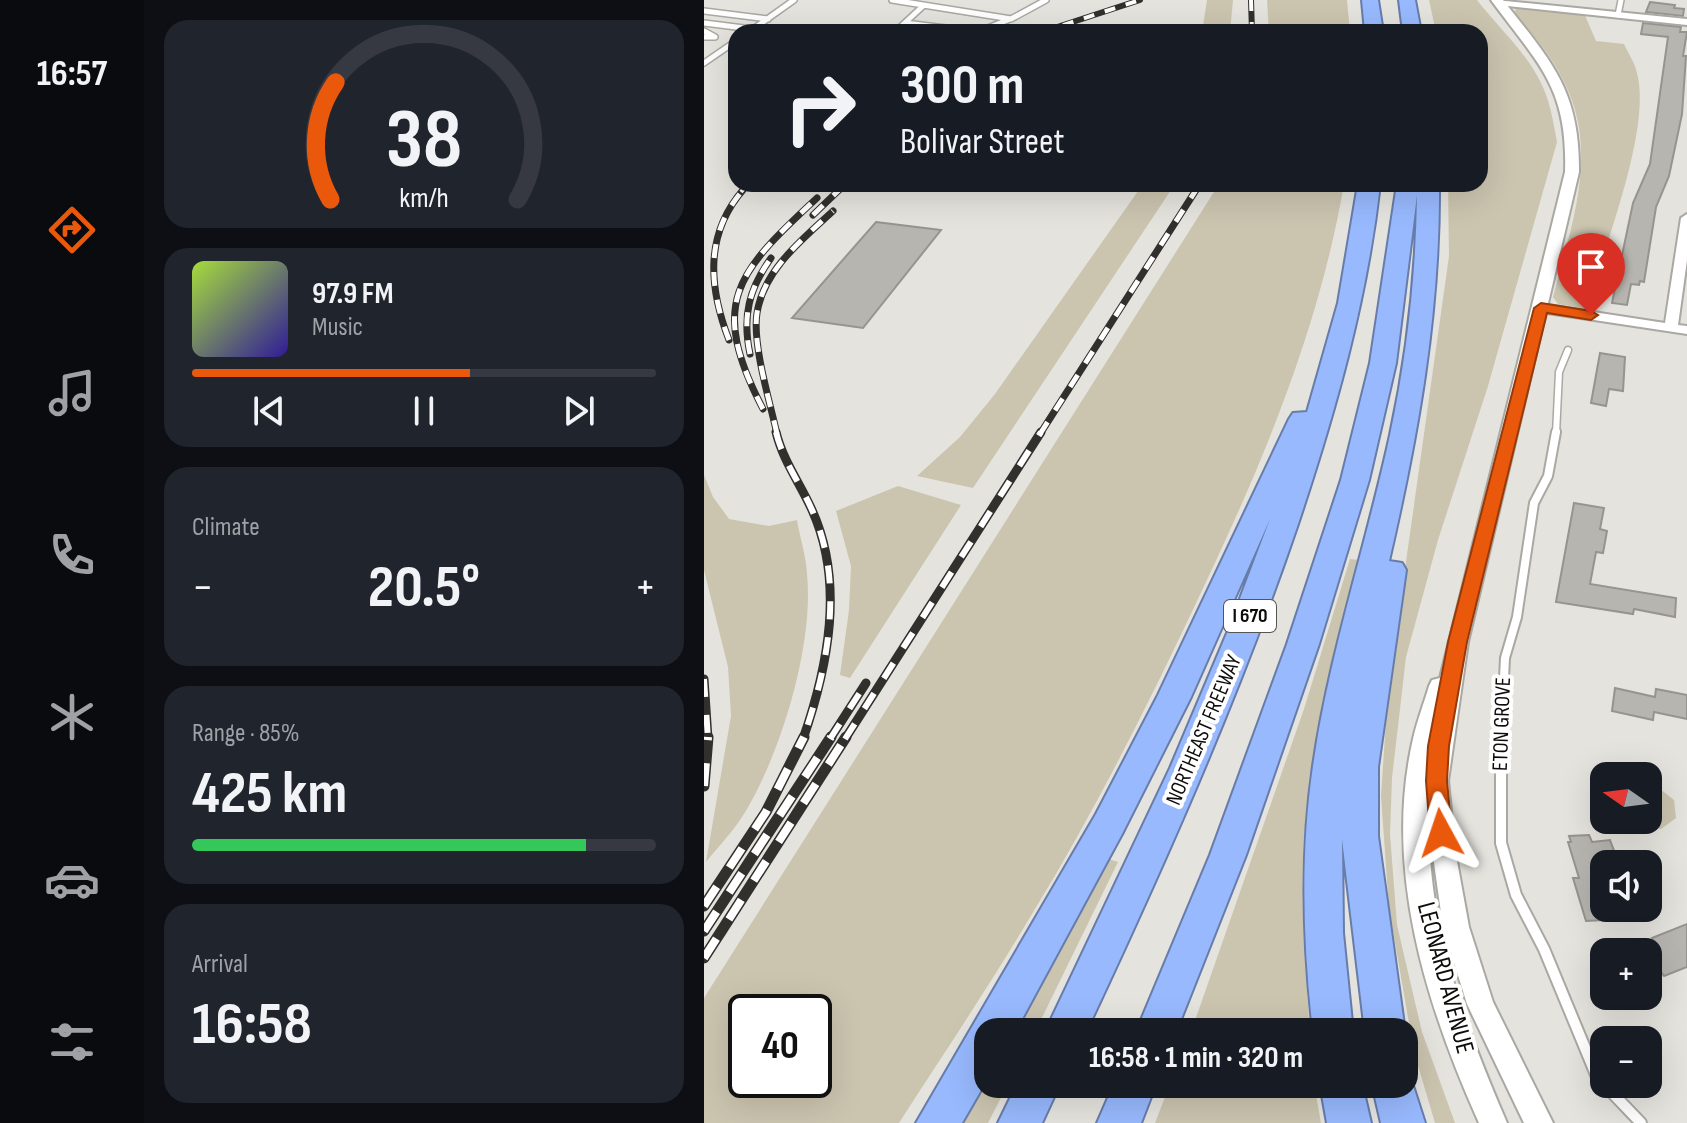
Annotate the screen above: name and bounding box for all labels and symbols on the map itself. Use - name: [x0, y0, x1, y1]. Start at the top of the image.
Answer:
- pin: [1557, 233, 1625, 315]
- road number: I 670: [1224, 600, 1276, 632]
- street label: NORTHEAST FREEWAY: [1160, 651, 1248, 809]
- street label: ETON GROVE: [1487, 677, 1517, 771]
- north arrow: [1590, 762, 1662, 834]
- position arrow: [1399, 791, 1483, 875]
- street label: LEONARD AVENUE: [1410, 899, 1480, 1057]
- speed limit sign: 40: [728, 994, 832, 1098]

